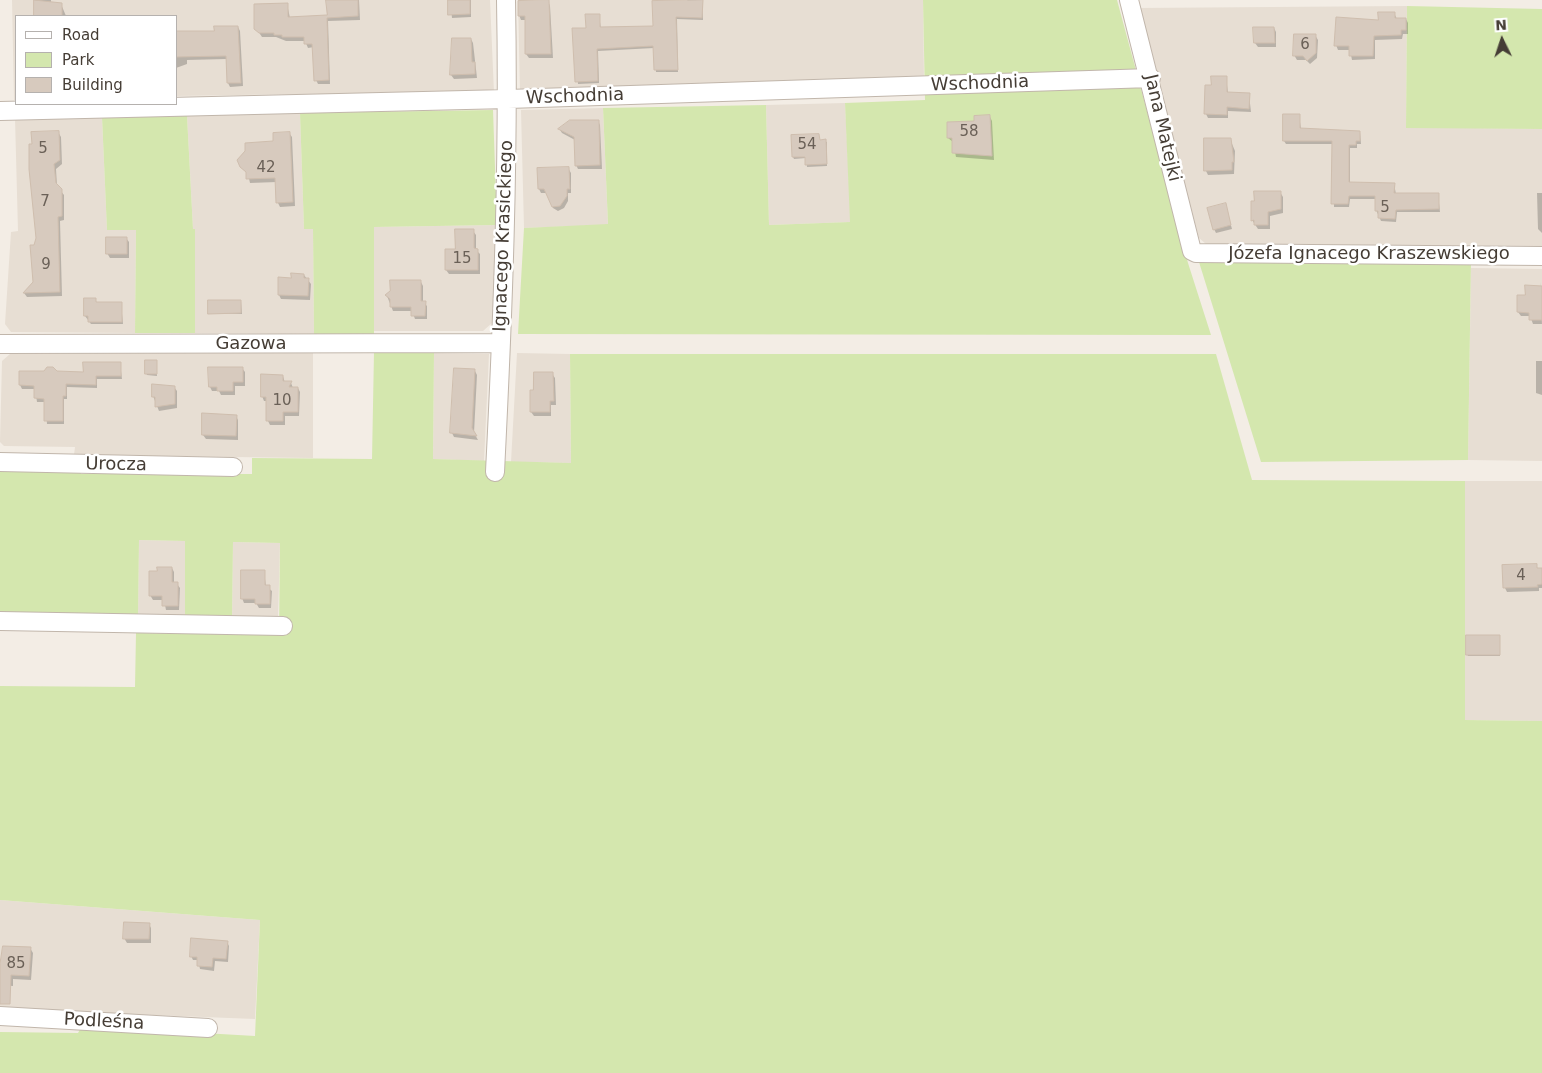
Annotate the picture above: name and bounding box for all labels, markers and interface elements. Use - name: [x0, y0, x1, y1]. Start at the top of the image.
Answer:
- legend: [15, 15, 178, 105]
- north arrow: [1477, 15, 1527, 65]
- text: N: [1495, 17, 1507, 33]
- text: Road: [62, 26, 100, 44]
- house number: 6: [1300, 36, 1310, 54]
- text: Park: [62, 51, 94, 69]
- street label: Wschodnia: [930, 71, 1030, 97]
- street label: Jana Matejki: [1139, 72, 1185, 184]
- text: Building: [62, 76, 123, 94]
- street label: Wschodnia: [525, 84, 625, 110]
- house number: 58: [959, 123, 979, 141]
- house number: 54: [797, 136, 817, 154]
- house number: 5: [38, 140, 48, 158]
- street label: Ignacego Krasickiego: [490, 140, 518, 332]
- house number: 42: [256, 159, 276, 177]
- house number: 7: [40, 193, 50, 211]
- house number: 5: [1380, 199, 1390, 217]
- street label: Józefa Ignacego Kraszewskiego: [1228, 243, 1510, 265]
- house number: 15: [452, 250, 472, 268]
- house number: 9: [41, 256, 51, 274]
- street label: Gazowa: [215, 333, 287, 355]
- house number: 10: [272, 392, 292, 410]
- street label: Urocza: [85, 454, 147, 476]
- house number: 4: [1516, 567, 1526, 585]
- house number: 85: [6, 955, 26, 973]
- street label: Podleśna: [63, 1009, 145, 1035]

